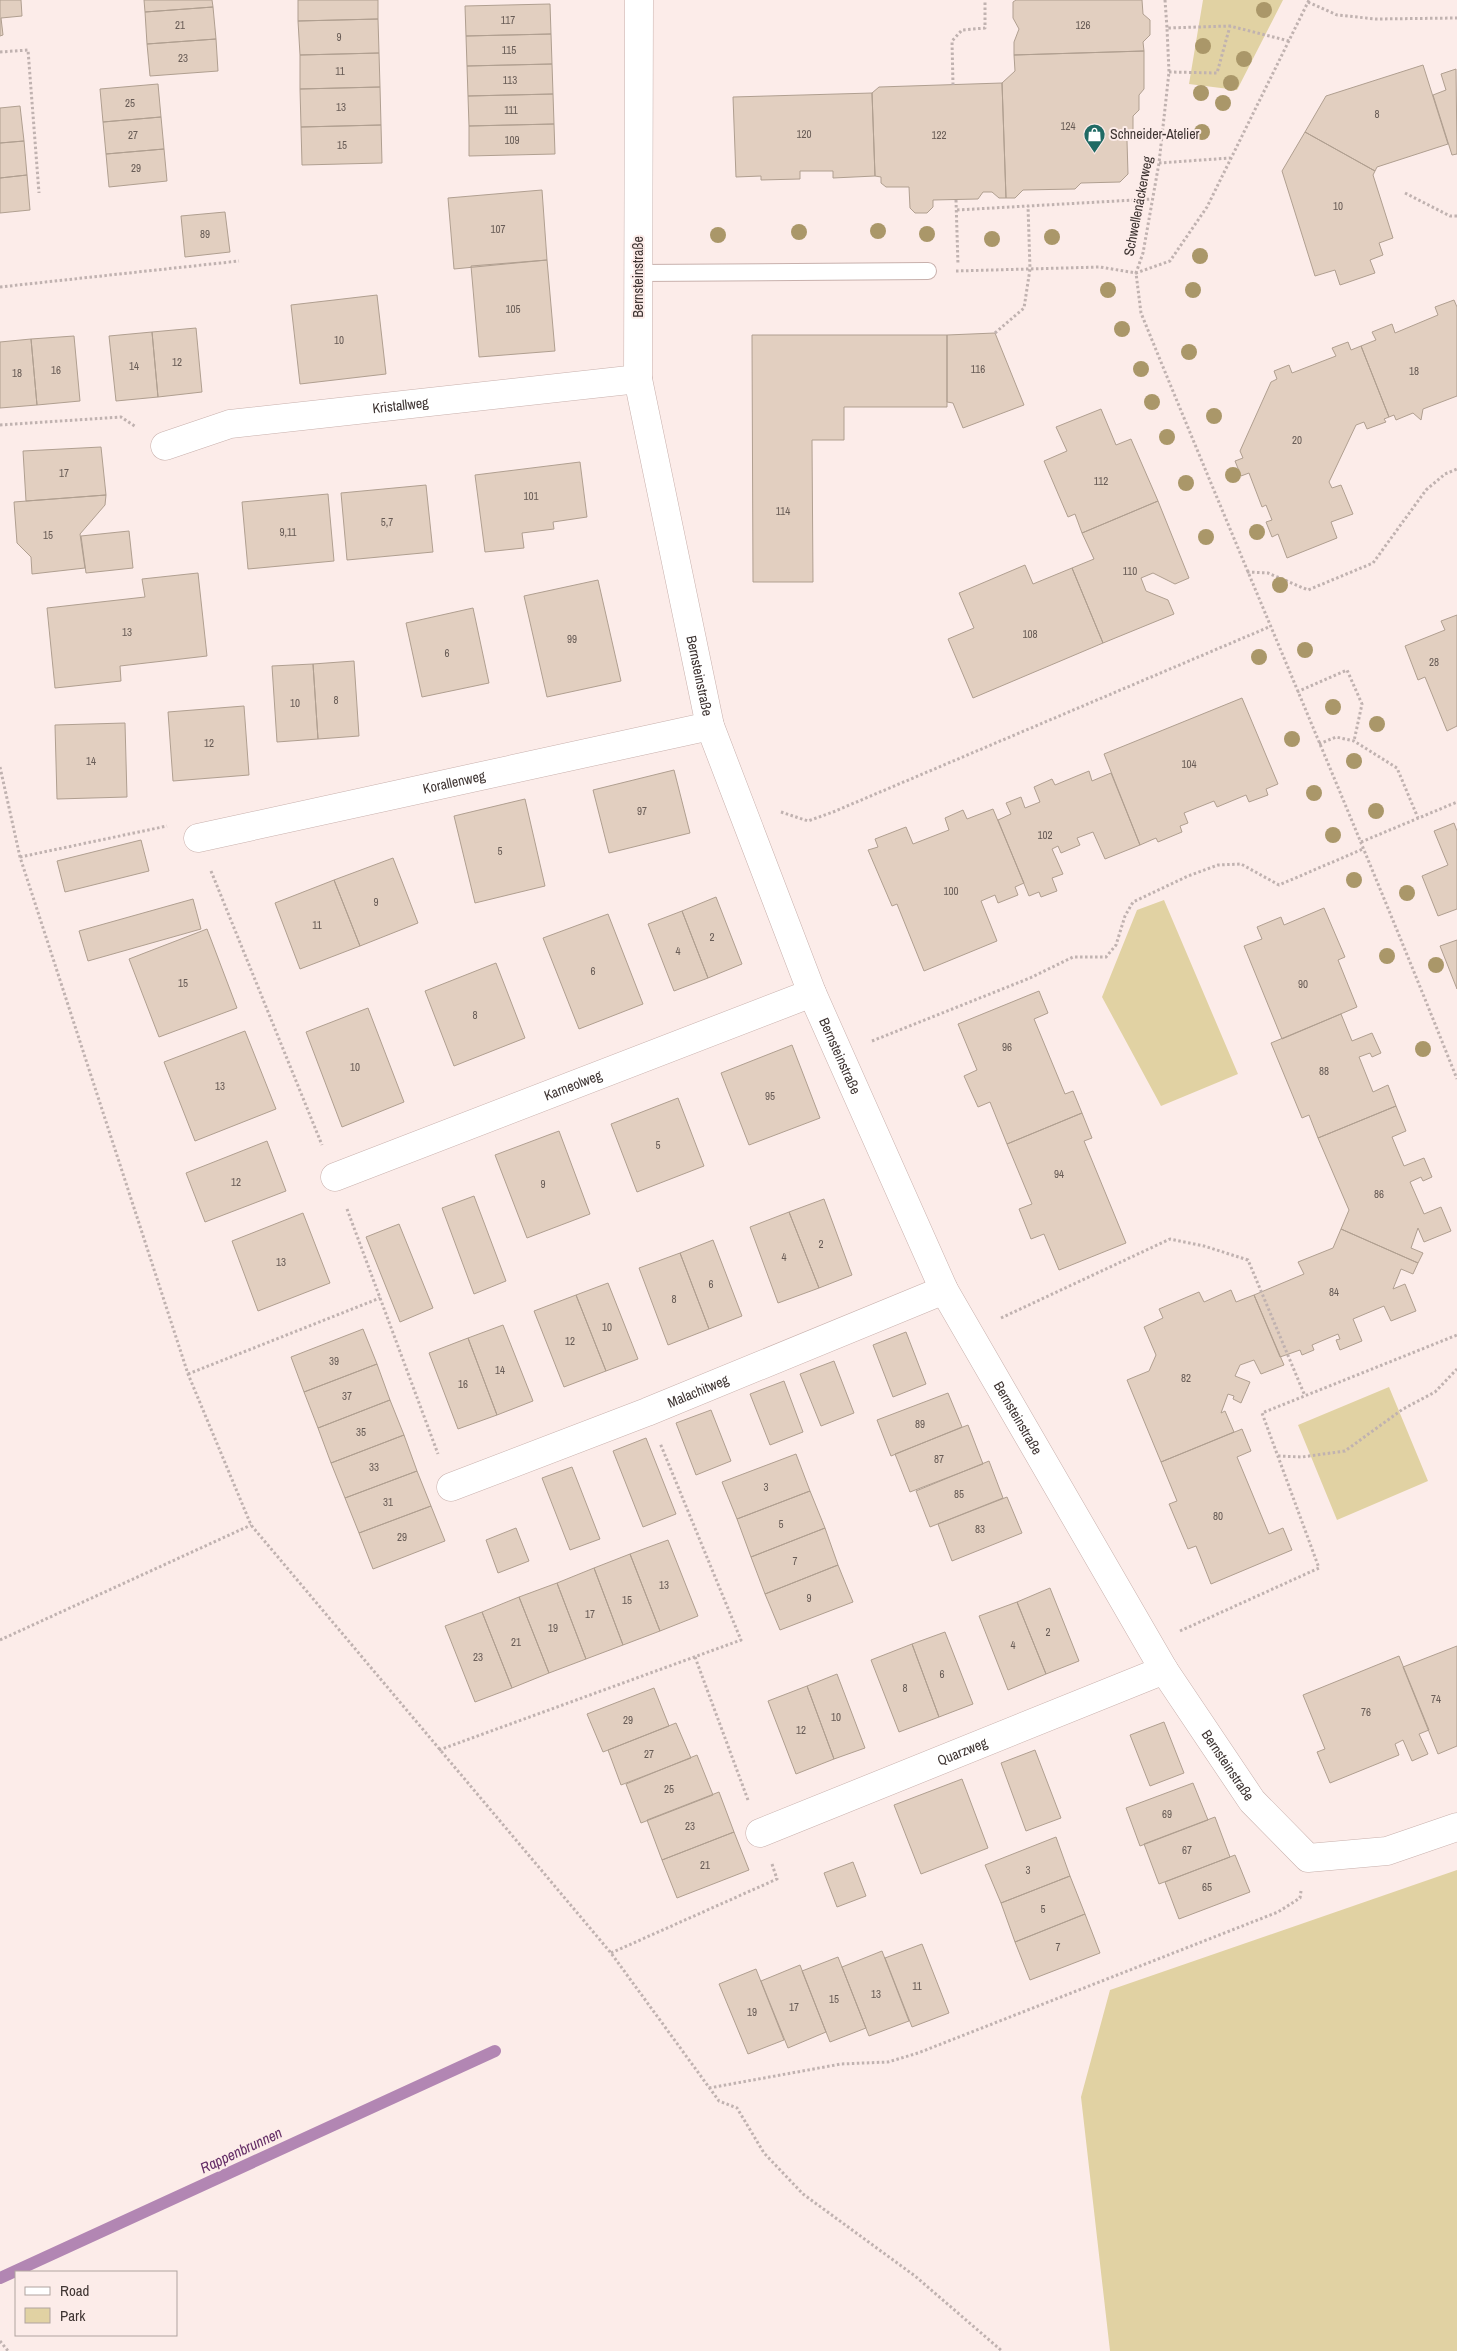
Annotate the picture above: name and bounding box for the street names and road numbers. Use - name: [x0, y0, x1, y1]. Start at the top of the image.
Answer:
- street label: Schwellenäckerweg: [1119, 154, 1157, 258]
- street label: Bernsteinstraße: [629, 236, 647, 318]
- street label: Kristallweg: [371, 393, 430, 417]
- street label: Bernsteinstraße: [682, 634, 717, 718]
- street label: Korallenweg: [421, 766, 487, 798]
- street label: Bernsteinstraße: [815, 1015, 865, 1097]
- street label: Karneolweg: [541, 1066, 605, 1105]
- street label: Malachitweg: [665, 1370, 732, 1412]
- street label: Bernsteinstraße: [990, 1378, 1046, 1458]
- street label: Bernsteinstraße: [1198, 1726, 1258, 1804]
- street label: Quarzweg: [935, 1733, 990, 1770]

